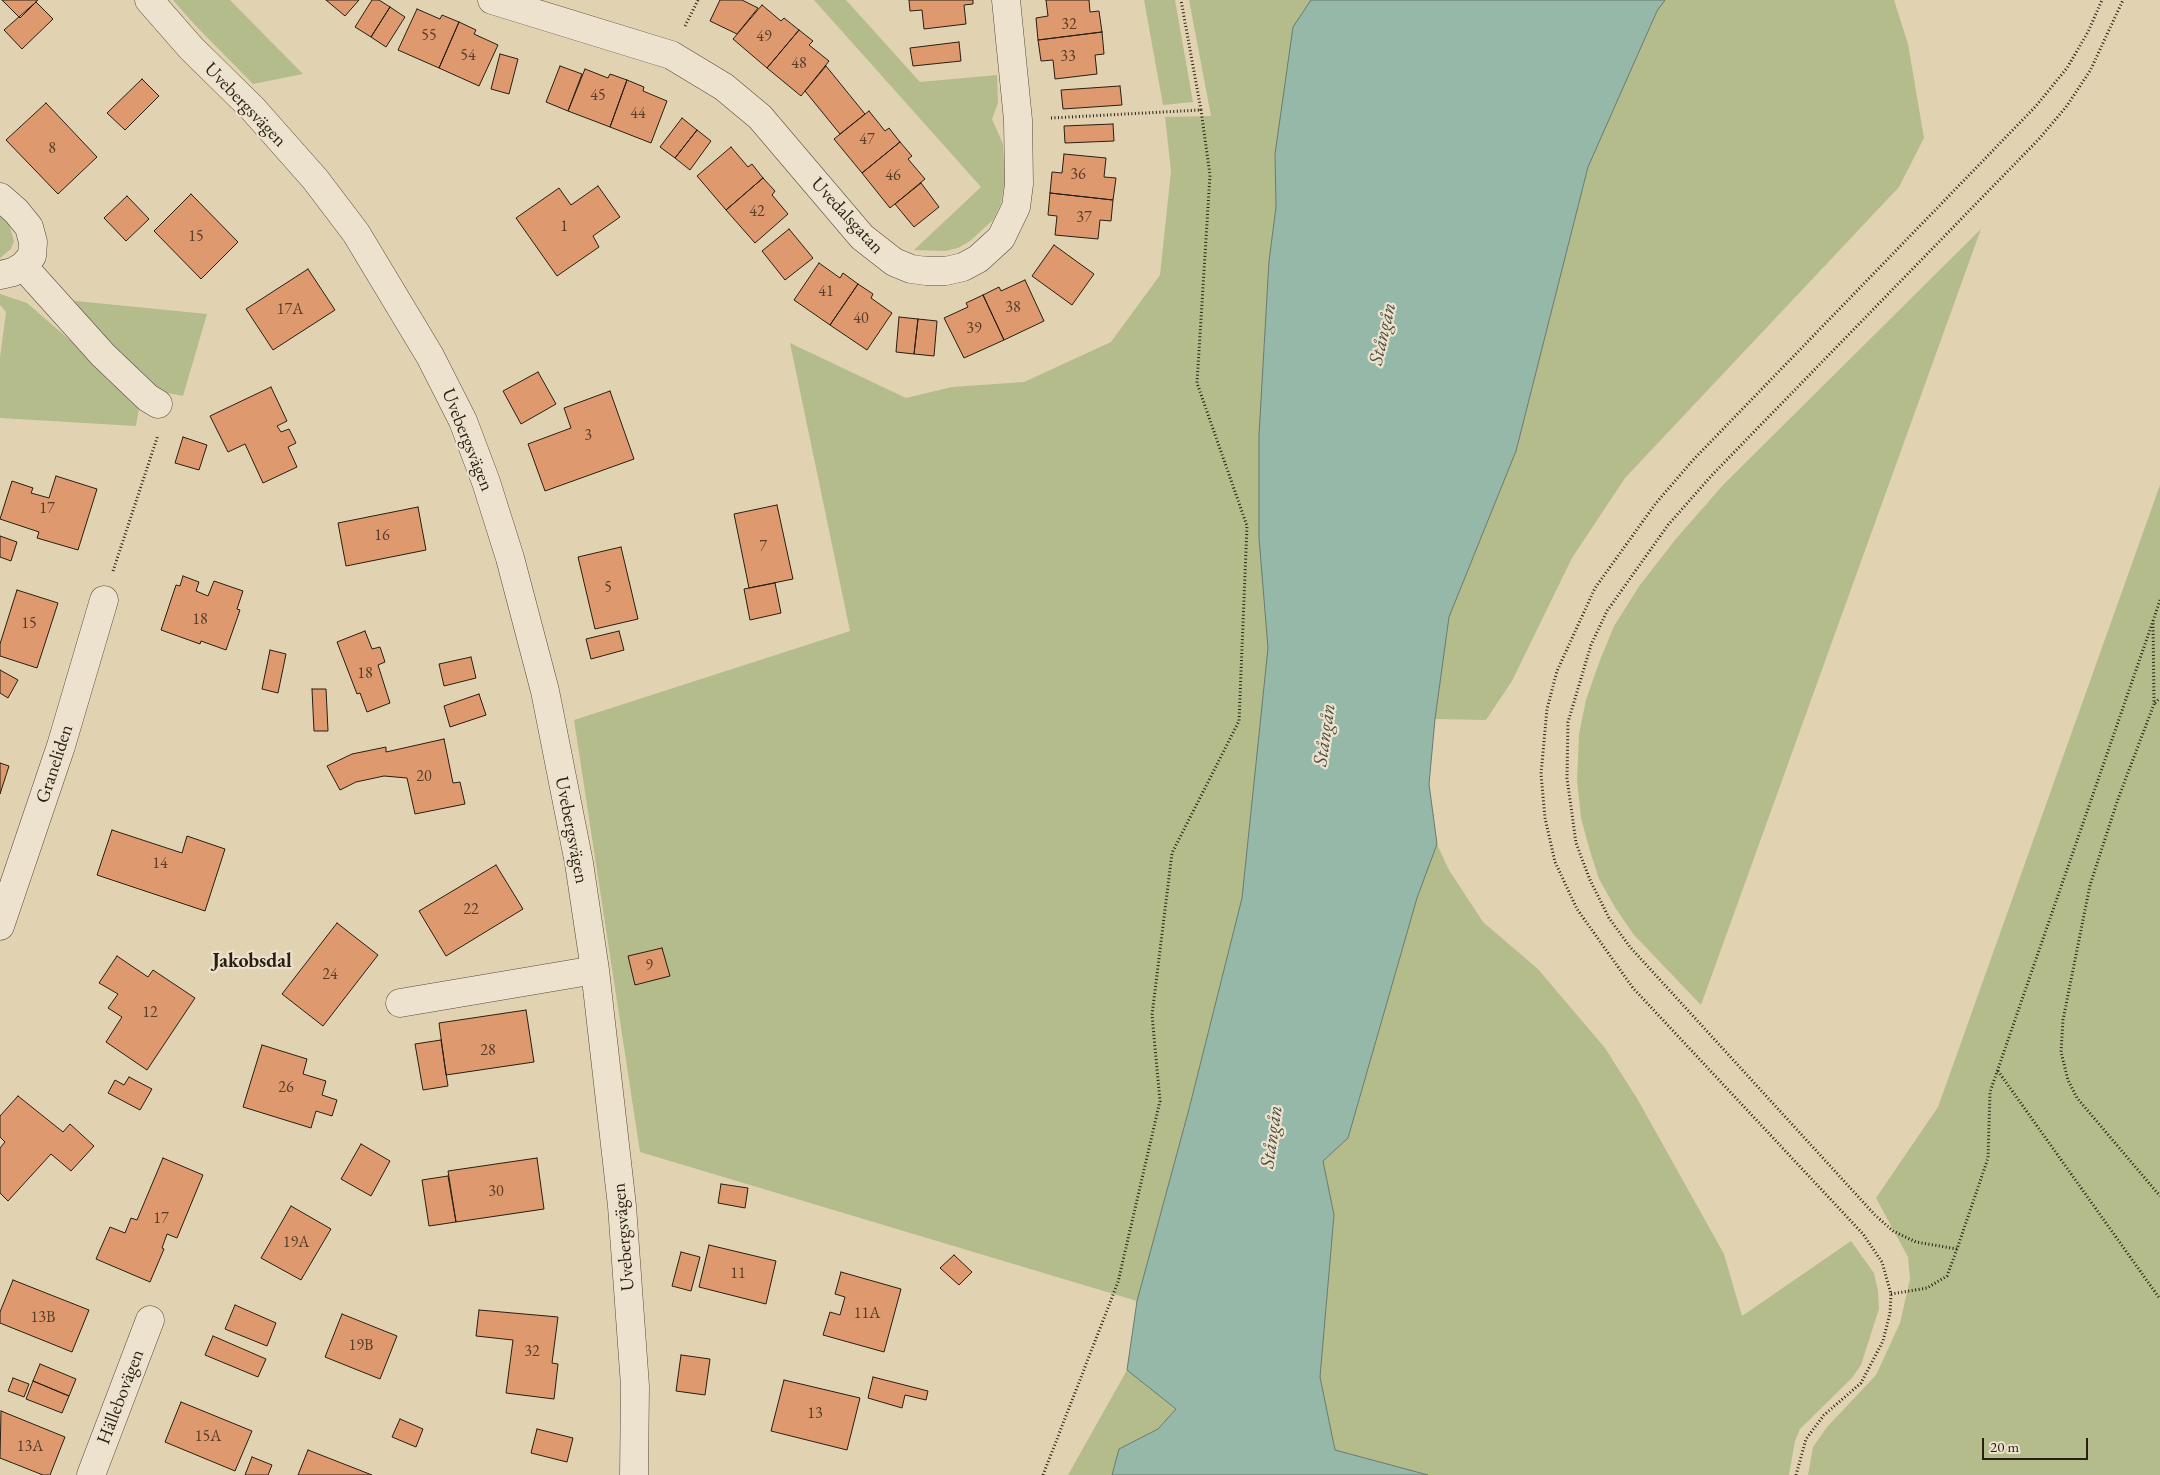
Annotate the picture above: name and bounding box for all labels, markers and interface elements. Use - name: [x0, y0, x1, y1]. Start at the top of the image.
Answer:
- house number: 32: [1061, 15, 1077, 35]
- house number: 55: [421, 26, 437, 46]
- house number: 49: [756, 27, 772, 47]
- house number: 54: [460, 46, 476, 66]
- house number: 33: [1060, 47, 1076, 67]
- house number: 48: [791, 54, 807, 74]
- street label: Uvebergsvägen: [199, 58, 291, 152]
- house number: 45: [590, 86, 606, 106]
- house number: 44: [630, 104, 646, 124]
- house number: 47: [859, 130, 875, 150]
- house number: 8: [48, 139, 56, 159]
- house number: 36: [1070, 165, 1086, 185]
- house number: 46: [885, 166, 901, 186]
- street label: Uvedalsgatan: [806, 173, 888, 259]
- house number: 42: [749, 202, 765, 222]
- house number: 37: [1076, 208, 1092, 228]
- house number: 1: [560, 217, 568, 237]
- house number: 15: [188, 227, 204, 247]
- house number: 41: [818, 282, 834, 302]
- house number: 38: [1005, 298, 1021, 318]
- house number: 17A: [277, 300, 303, 320]
- water label: Stångån: [1364, 301, 1402, 367]
- house number: 40: [853, 309, 869, 329]
- house number: 39: [966, 319, 982, 339]
- street label: Uvebergsvägen: [436, 385, 498, 495]
- house number: 3: [584, 426, 592, 446]
- house number: 17: [39, 499, 55, 519]
- house number: 16: [374, 526, 390, 546]
- house number: 7: [759, 537, 767, 557]
- house number: 5: [604, 578, 612, 598]
- house number: 18: [192, 610, 208, 630]
- house number: 15: [21, 614, 37, 634]
- house number: 18: [357, 664, 373, 684]
- water label: Stångån: [1309, 702, 1341, 768]
- street label: Graneliden: [32, 722, 78, 806]
- house number: 20: [416, 767, 432, 787]
- street label: Uvebergsvägen: [549, 775, 593, 885]
- house number: 14: [152, 854, 168, 874]
- house number: 22: [463, 900, 479, 920]
- district label: Jakobsdal: [212, 950, 292, 974]
- house number: 9: [645, 956, 653, 976]
- house number: 24: [322, 965, 338, 985]
- house number: 12: [142, 1003, 158, 1023]
- house number: 28: [480, 1041, 496, 1061]
- house number: 26: [278, 1078, 294, 1098]
- water label: Stångån: [1256, 1104, 1288, 1170]
- house number: 30: [488, 1182, 504, 1202]
- street label: Uvebergsvägen: [608, 1182, 640, 1292]
- house number: 17: [153, 1209, 169, 1229]
- house number: 19A: [283, 1233, 309, 1253]
- house number: 11: [730, 1264, 746, 1284]
- house number: 11A: [854, 1304, 880, 1324]
- house number: 13B: [31, 1308, 55, 1328]
- house number: 19B: [349, 1336, 373, 1356]
- house number: 32: [524, 1342, 540, 1362]
- street label: Hällebovägen: [92, 1346, 150, 1448]
- house number: 13: [807, 1404, 823, 1424]
- house number: 15A: [195, 1427, 221, 1447]
- scale bar: [1985, 1428, 2091, 1460]
- house number: 13A: [17, 1437, 43, 1457]
- text: 20 m: [1990, 1437, 2019, 1456]

